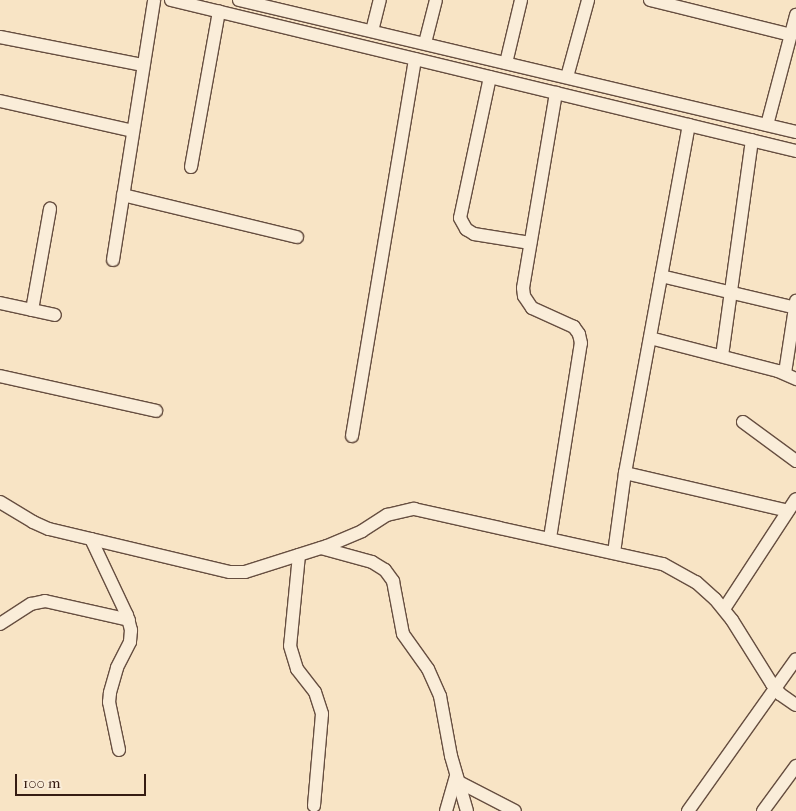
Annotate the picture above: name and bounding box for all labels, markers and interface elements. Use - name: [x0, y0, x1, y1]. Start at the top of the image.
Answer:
- scale bar: [18, 764, 149, 796]
- text: 100 m: [23, 774, 61, 792]

